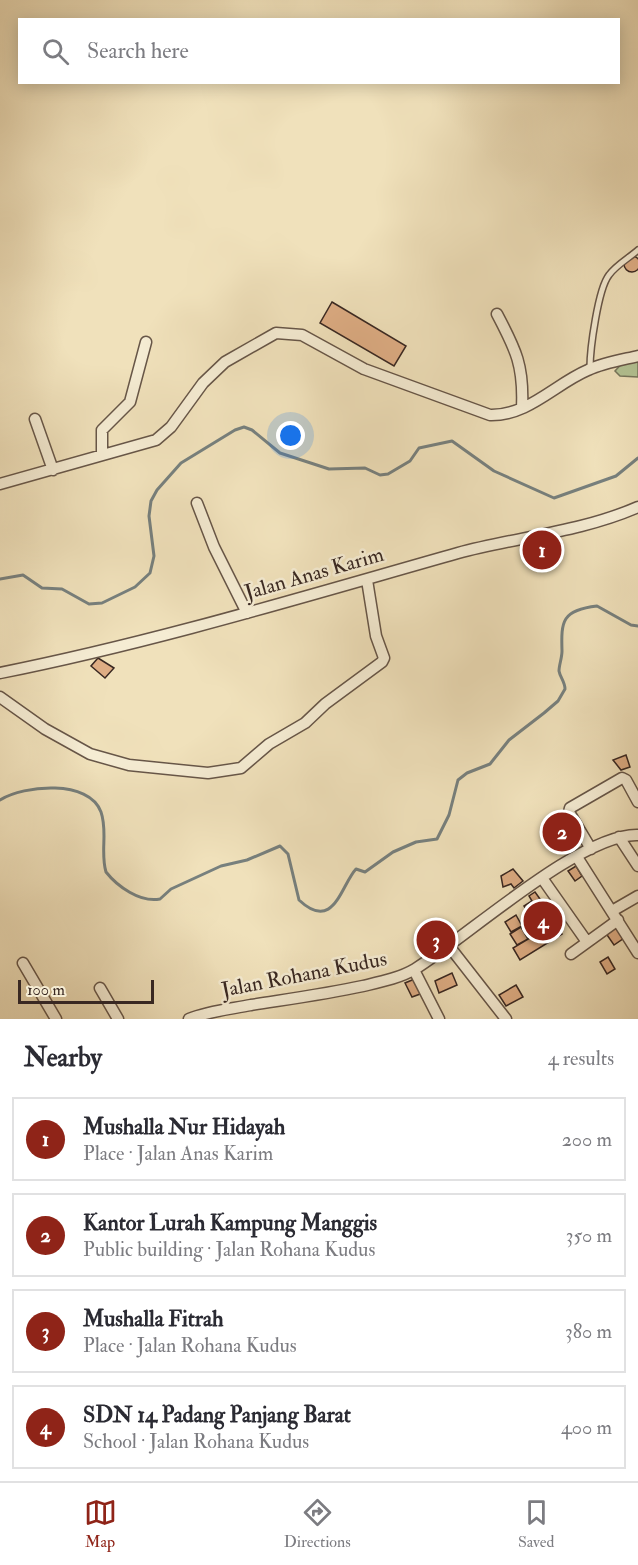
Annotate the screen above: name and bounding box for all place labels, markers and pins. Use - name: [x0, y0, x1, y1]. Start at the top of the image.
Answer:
- pin: 1: [522, 528, 562, 572]
- pin: 2: [542, 810, 582, 854]
- pin: 4: [524, 898, 562, 944]
- pin: 3: [416, 918, 456, 962]

